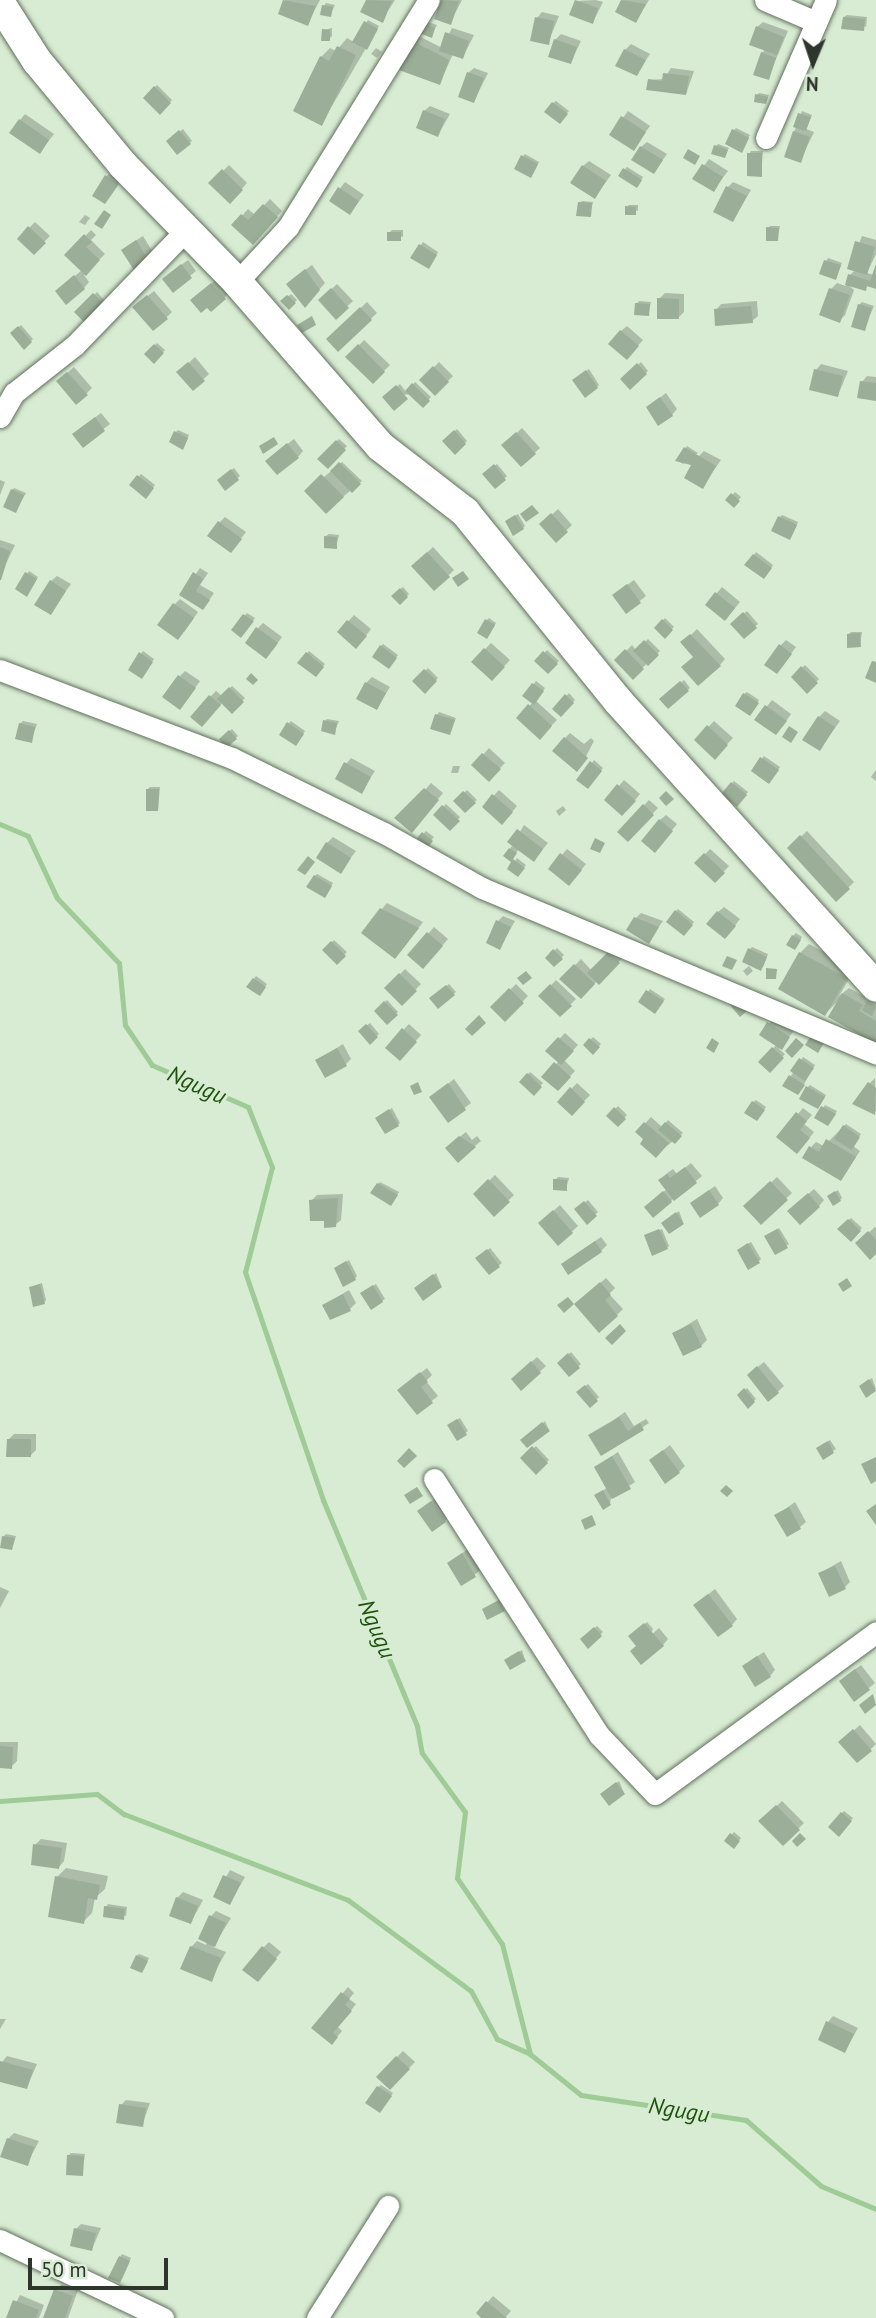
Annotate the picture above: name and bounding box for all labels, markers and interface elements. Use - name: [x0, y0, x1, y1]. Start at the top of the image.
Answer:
- north arrow: [778, 28, 848, 98]
- text: N: [806, 72, 819, 96]
- water label: Ngugu: [163, 1060, 231, 1110]
- water label: Ngugu: [352, 1595, 402, 1663]
- water label: Ngugu: [646, 2092, 712, 2128]
- scale bar: [32, 2244, 172, 2288]
- text: 50 m: [41, 2256, 87, 2283]

